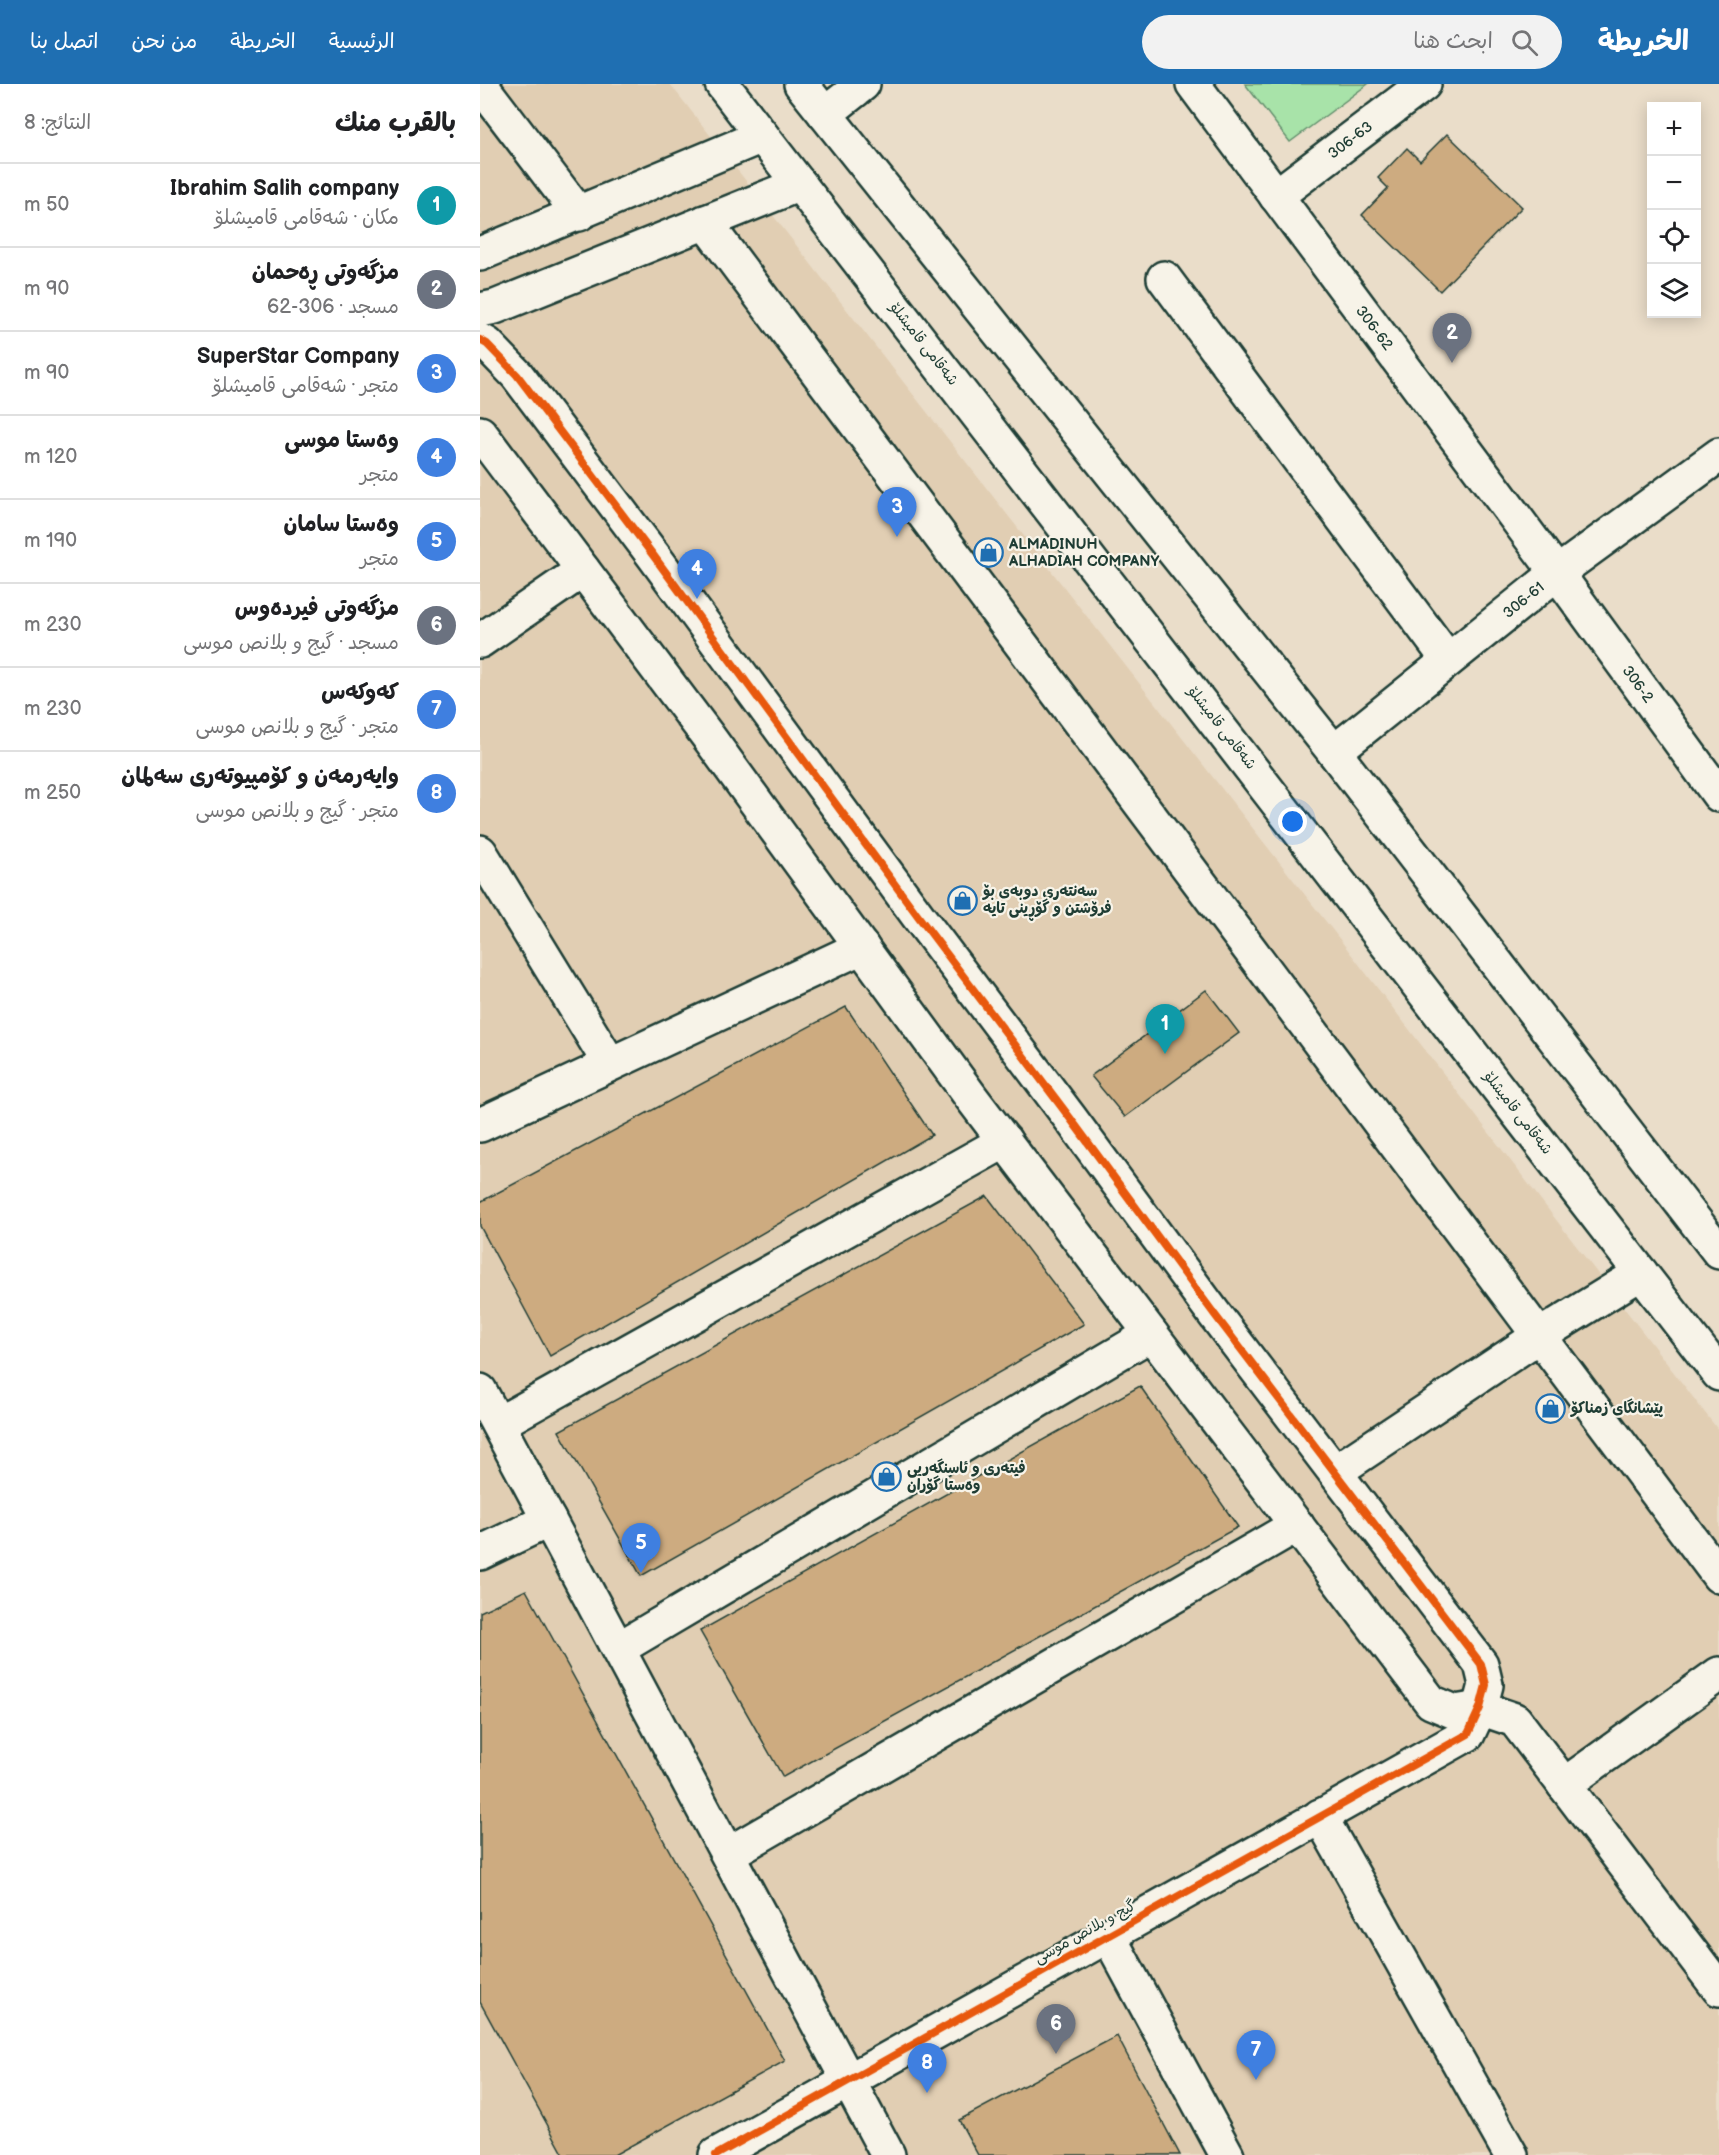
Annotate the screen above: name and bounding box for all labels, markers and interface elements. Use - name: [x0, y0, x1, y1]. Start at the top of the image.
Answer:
- search box: [1142, 15, 1562, 69]
- text: الخريطة: [1598, 25, 1689, 58]
- icon: search: [1508, 26, 1541, 59]
- text: ابحث هنا: [1413, 28, 1493, 55]
- text: اتصل بنا: [30, 29, 98, 54]
- text: من نحن: [131, 29, 197, 54]
- text: الخريطة: [230, 29, 296, 54]
- text: الرئيسية: [329, 29, 395, 54]
- map controls: [1647, 102, 1701, 318]
- button: +: [1647, 102, 1701, 156]
- text: بالقرب منك: [335, 108, 456, 139]
- text: النتائج: 8: [24, 111, 91, 135]
- street label: 306-63: [1324, 117, 1376, 163]
- button: −: [1647, 156, 1701, 210]
- text: Ibrahim Salih company: [170, 175, 399, 202]
- text: 50 m: [24, 193, 69, 217]
- text: 1: [432, 193, 441, 217]
- text: مكان · شەقامی قامیشلۆ: [215, 206, 399, 230]
- button: locate: [1647, 210, 1701, 264]
- text: مزگەوتی ڕەحمان: [252, 259, 399, 286]
- button: layers: [1647, 264, 1701, 318]
- text: 90 m: [24, 277, 69, 301]
- text: 2: [431, 277, 443, 301]
- text: مسجد · 306-62: [267, 295, 399, 319]
- street label: شەقامی قامیشلۆ: [885, 298, 962, 389]
- street label: 306-62: [1352, 302, 1397, 354]
- pin: 2: [1432, 314, 1472, 363]
- text: SuperStar Company: [197, 343, 399, 370]
- text: 90 m: [24, 361, 69, 385]
- text: 3: [431, 361, 442, 385]
- text: متجر · شەقامی قامیشلۆ: [213, 374, 399, 398]
- text: وەستا موسی: [285, 427, 399, 454]
- text: 120 m: [24, 445, 77, 469]
- text: 4: [431, 445, 442, 469]
- text: متجر: [360, 463, 399, 487]
- pin: 3: [878, 488, 916, 537]
- text: وەستا سامان: [284, 511, 399, 538]
- text: 190 m: [24, 529, 77, 553]
- text: 5: [431, 529, 442, 553]
- place label: ALMADINUH ALHADIAH COMPANY: [1008, 535, 1159, 571]
- shop icon: ALMADINUH ALHADIAH COMPANY: [972, 537, 1004, 569]
- text: متجر: [360, 547, 399, 571]
- pin: 4: [678, 550, 716, 599]
- street label: 306-61: [1499, 578, 1548, 622]
- text: مزگه‌وتی فیرده‌وس: [235, 595, 399, 622]
- text: 230 m: [24, 613, 81, 637]
- text: 6: [430, 613, 443, 637]
- text: مسجد · گيج و بلانص موسى: [183, 631, 399, 655]
- street label: 306-2: [1618, 662, 1658, 707]
- text: كه‌وكه‌س: [321, 679, 399, 706]
- street label: شەقامی قامیشلۆ: [1183, 682, 1260, 773]
- text: 230 m: [24, 697, 81, 721]
- text: 7: [431, 697, 442, 721]
- text: متجر · گيج و بلانص موسى: [195, 715, 399, 739]
- text: وایەرمەن و کۆمپیوتەری سەلمان: [121, 763, 399, 790]
- text: 250 m: [24, 781, 81, 805]
- text: 8: [430, 781, 443, 805]
- text: متجر · گيج و بلانص موسى: [195, 799, 399, 823]
- your location: [1278, 807, 1307, 836]
- place label: سەنتەری دوبەی بۆ فرۆشتن و گۆڕینی تایە: [982, 882, 1112, 921]
- shop icon: سەنتەری دوبەی بۆ فرۆشتن و گۆڕینی تایە: [946, 884, 978, 916]
- pin: 1: [1146, 1004, 1184, 1054]
- street label: شەقامی قامیشلۆ: [1479, 1067, 1556, 1158]
- shop icon: پێشانگای زمناكۆ: [1534, 1392, 1566, 1424]
- place label: پێشانگای زمناكۆ: [1570, 1398, 1664, 1418]
- place label: فیتەری و ئاسنگەریی وەستا گۆران: [907, 1458, 1026, 1495]
- shop icon: فیتەری و ئاسنگەریی وەستا گۆران: [870, 1461, 902, 1493]
- pin: 5: [622, 1524, 660, 1573]
- street label: گيج و بلانص موسى: [1031, 1896, 1139, 1968]
- pin: 6: [1036, 2004, 1076, 2054]
- pin: 7: [1236, 2030, 1276, 2080]
- pin: 8: [908, 2044, 946, 2093]

